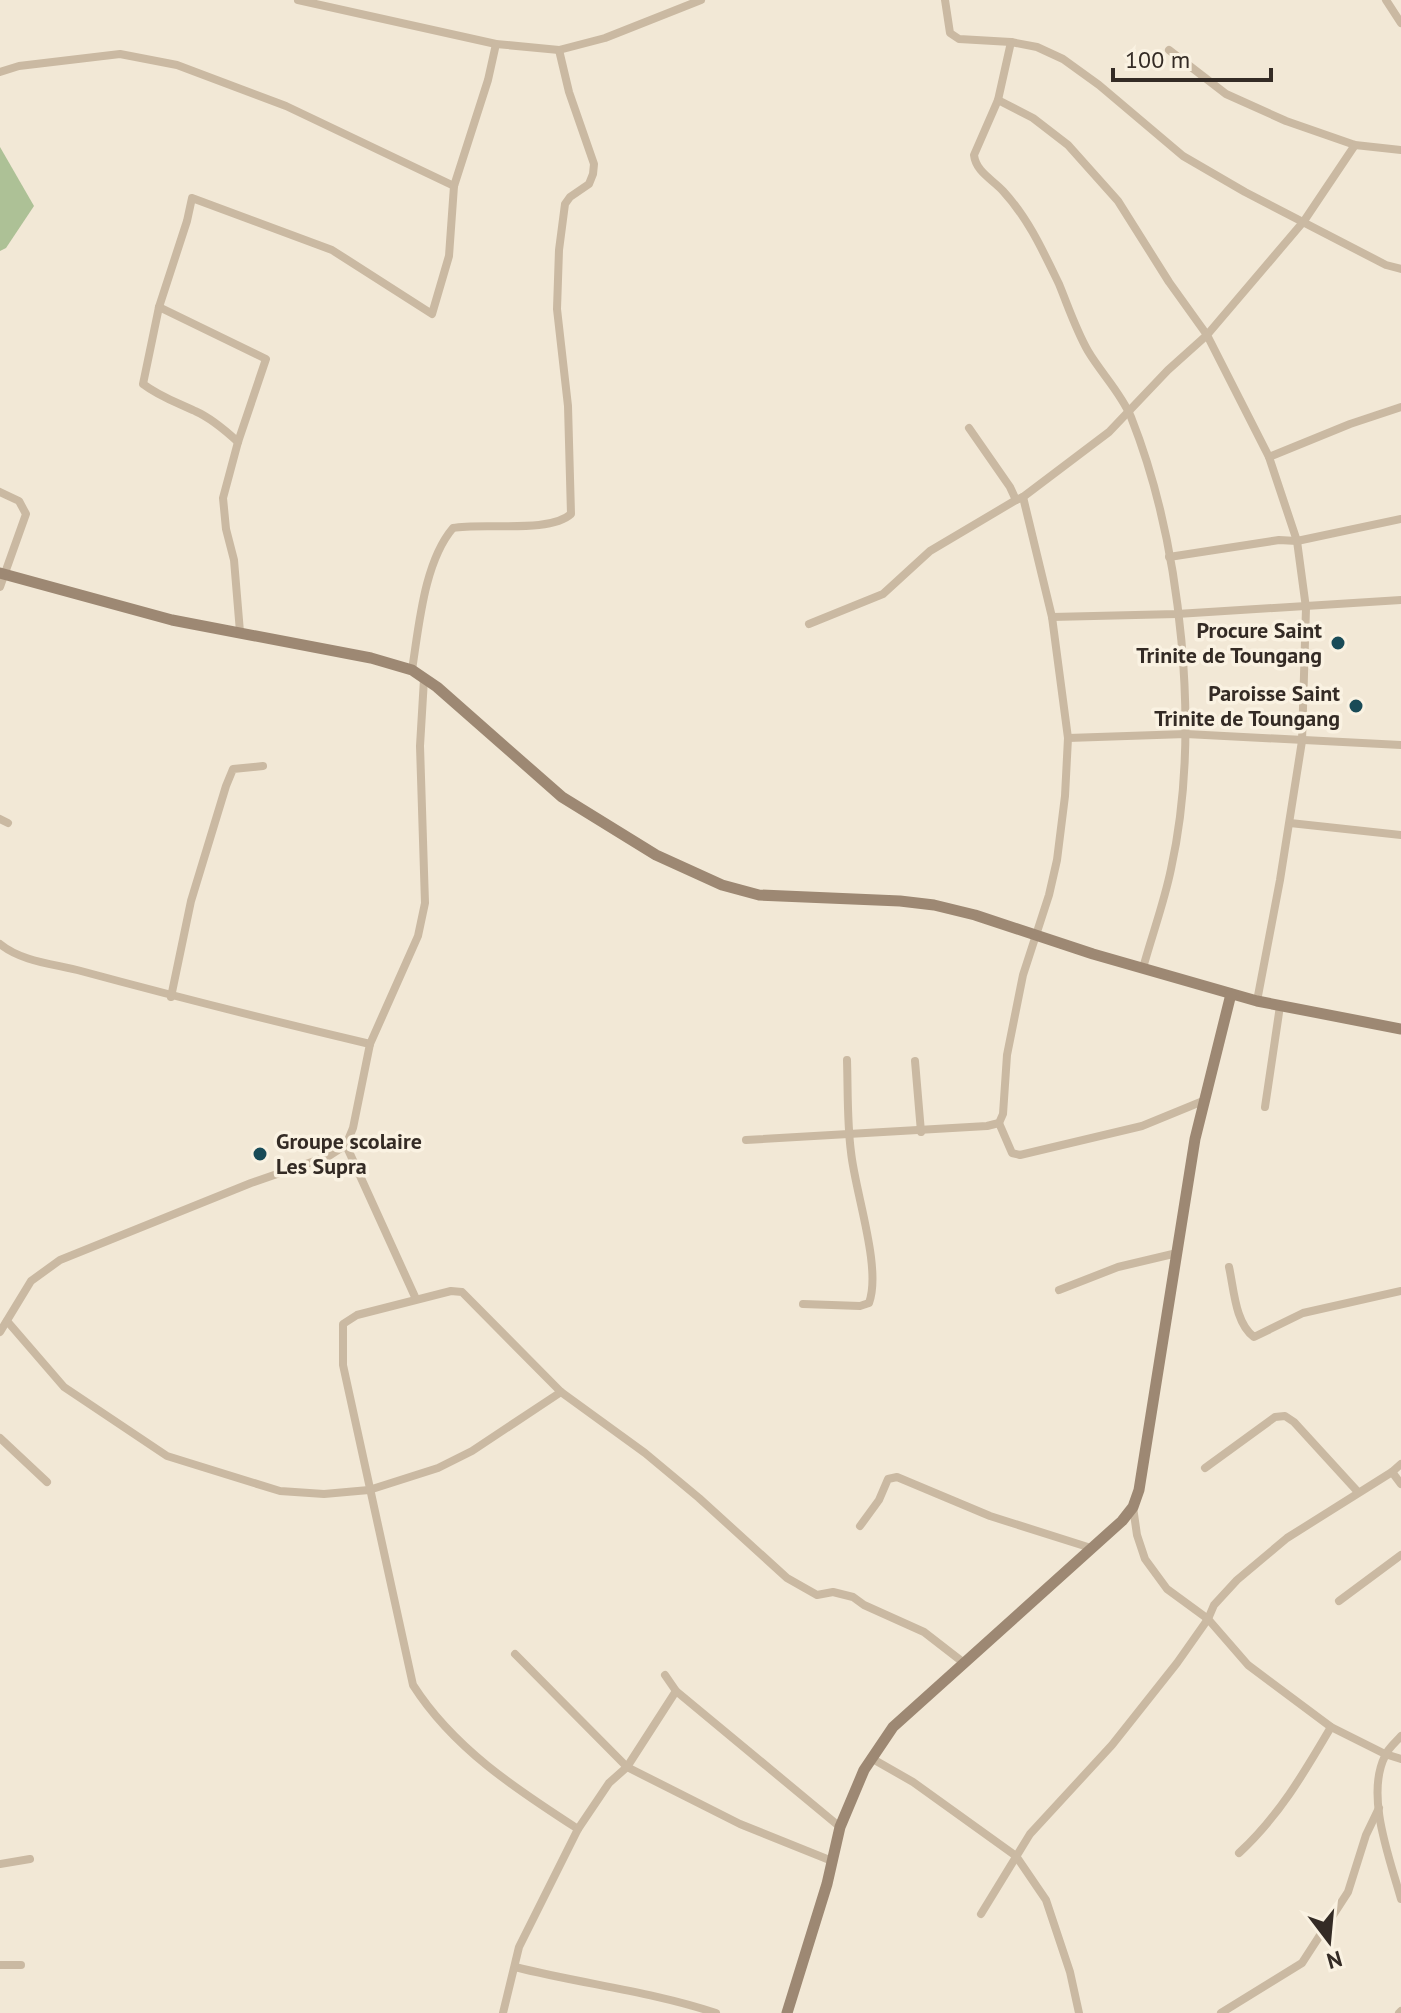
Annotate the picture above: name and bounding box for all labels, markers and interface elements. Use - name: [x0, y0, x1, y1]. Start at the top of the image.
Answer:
- scale bar: [1113, 32, 1271, 82]
- text: 100 m: [1125, 44, 1190, 75]
- place label: Procure Saint Trinite de Toungang: [1136, 616, 1322, 669]
- marker: Procure Saint Trinite de Toungang: [1329, 634, 1347, 652]
- place label: Paroisse Saint Trinite de Toungang: [1154, 679, 1340, 732]
- marker: Paroisse Saint Trinite de Toungang: [1347, 697, 1365, 715]
- place label: Groupe scolaire Les Supra: [276, 1127, 422, 1180]
- marker: Groupe scolaire Les Supra: [251, 1145, 269, 1163]
- north arrow: [1289, 1901, 1369, 1981]
- text: N: [1324, 1945, 1345, 1976]

